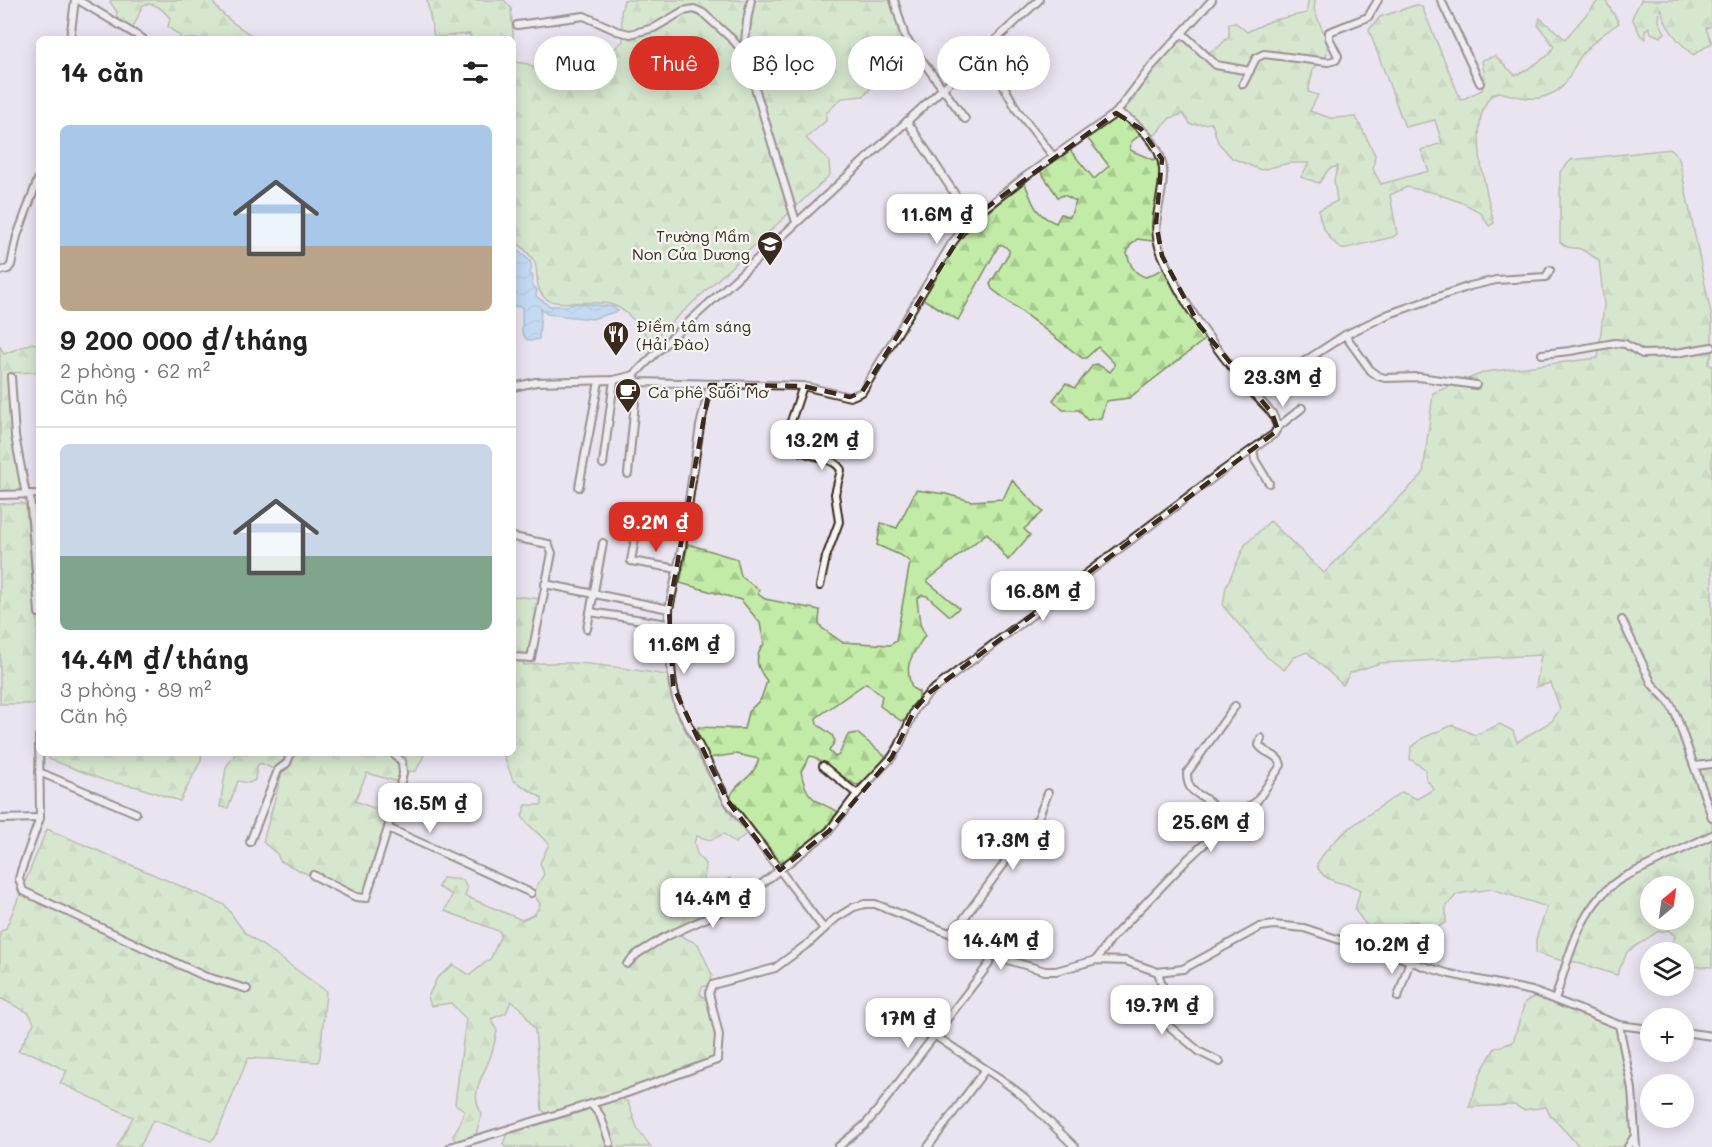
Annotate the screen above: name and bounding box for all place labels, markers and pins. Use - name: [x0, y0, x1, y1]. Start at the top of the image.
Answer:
- pin: 11.6M ₫: [882, 194, 992, 245]
- place label: Trường Mầm Non Cửa Dương: [632, 225, 750, 264]
- school or university icon: Trường Mầm Non Cửa Dương: [755, 229, 785, 267]
- place label: Điểm tâm sáng (Hải Đào): [636, 315, 751, 354]
- restaurant icon: Điểm tâm sáng (Hải Đào): [601, 319, 631, 357]
- pin: 23.3M ₫: [1228, 357, 1338, 408]
- cafe icon: Cà phê Suối Mơ: [613, 376, 643, 414]
- place label: Cà phê Suối Mơ: [648, 381, 769, 402]
- pin: 13.2M ₫: [767, 420, 877, 471]
- pin: 9.2M ₫: [607, 502, 705, 553]
- pin: 16.8M ₫: [988, 571, 1098, 622]
- pin: 11.6M ₫: [629, 624, 739, 675]
- pin: 16.5M ₫: [375, 783, 485, 834]
- pin: 25.6M ₫: [1156, 802, 1266, 853]
- pin: 17.3M ₫: [958, 820, 1068, 871]
- pin: 14.4M ₫: [658, 878, 768, 929]
- pin: 14.4M ₫: [946, 920, 1056, 971]
- pin: 10.2M ₫: [1337, 924, 1447, 975]
- pin: 19.7M ₫: [1107, 985, 1217, 1036]
- pin: 17M ₫: [866, 998, 950, 1049]

